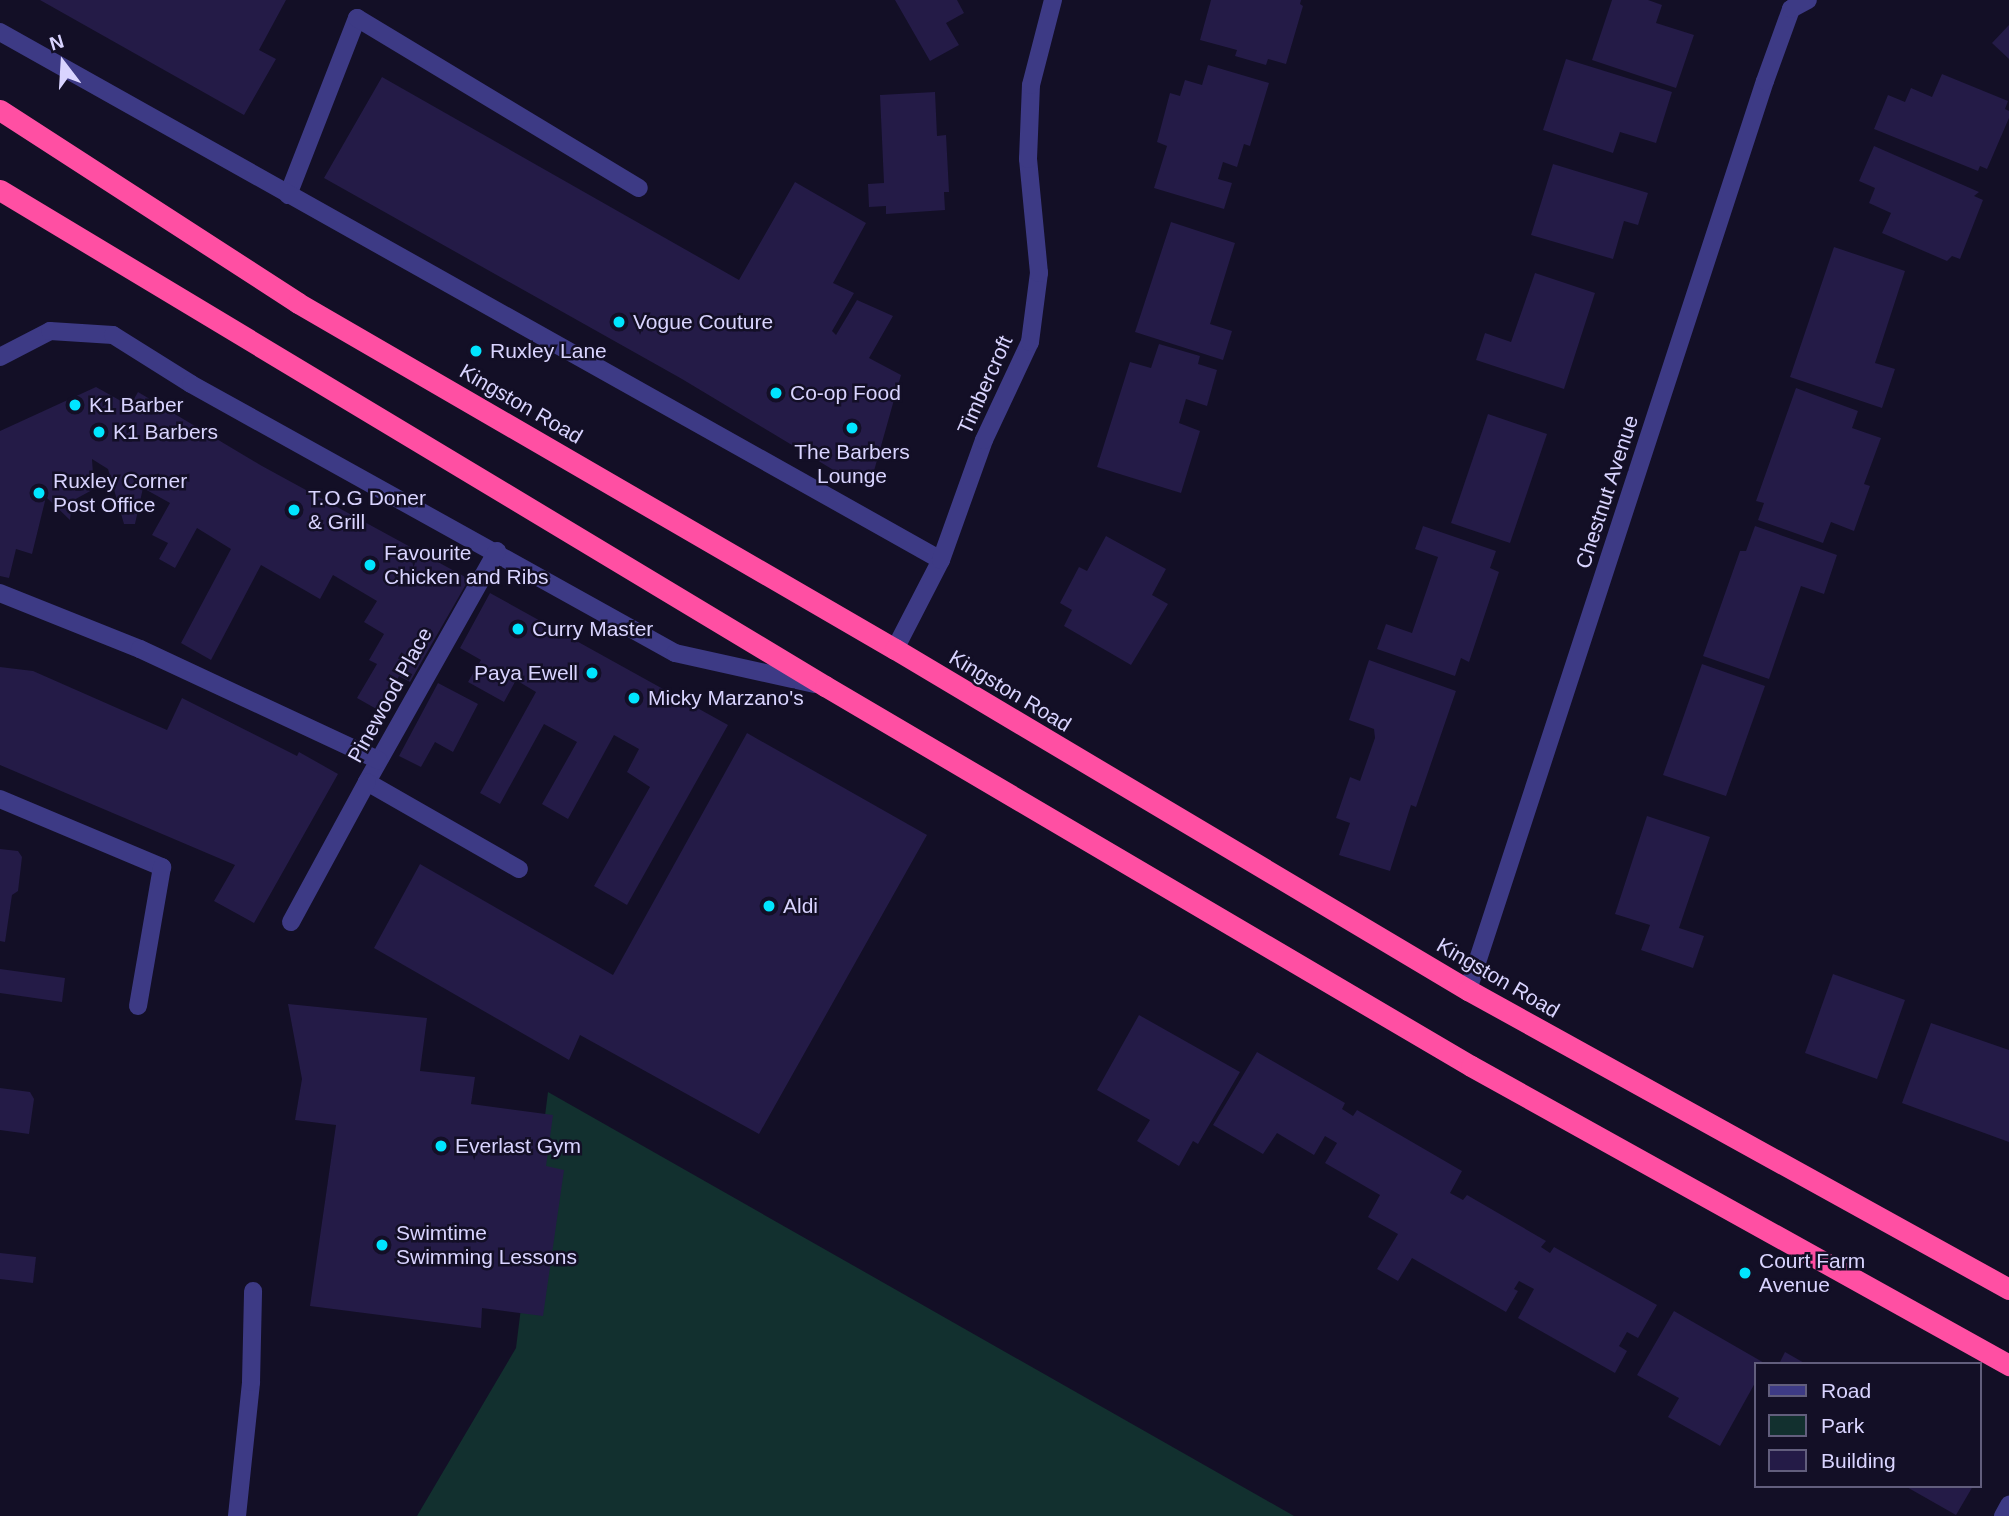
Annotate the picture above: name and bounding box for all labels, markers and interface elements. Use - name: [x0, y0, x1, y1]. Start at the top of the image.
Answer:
- north arrow: [28, 28, 98, 98]
- text: N: [47, 30, 66, 54]
- place label: Vogue Couture: [633, 309, 773, 335]
- marker: Vogue Couture: [611, 314, 627, 330]
- street label: Timbercroft: [952, 332, 1018, 438]
- place label: Ruxley Lane: [490, 338, 607, 364]
- marker: Ruxley Lane: [468, 343, 484, 359]
- street label: Kingston Road: [455, 359, 587, 449]
- place label: Co-op Food: [790, 380, 901, 406]
- marker: Co-op Food: [768, 385, 784, 401]
- place label: K1 Barber: [89, 392, 184, 418]
- marker: K1 Barber: [67, 397, 83, 413]
- street label: Chestnut Avenue: [1570, 412, 1644, 572]
- place label: K1 Barbers: [113, 419, 218, 445]
- marker: The Barbers Lounge: [844, 420, 860, 436]
- marker: K1 Barbers: [91, 424, 107, 440]
- place label: The Barbers Lounge: [794, 439, 910, 489]
- place label: Ruxley Corner Post Office: [53, 468, 187, 518]
- marker: Ruxley Corner Post Office: [31, 485, 47, 501]
- place label: T.O.G Doner & Grill: [308, 485, 426, 535]
- marker: T.O.G Doner & Grill: [286, 502, 302, 518]
- place label: Favourite Chicken and Ribs: [384, 540, 549, 590]
- marker: Favourite Chicken and Ribs: [362, 557, 378, 573]
- place label: Curry Master: [532, 616, 653, 642]
- marker: Curry Master: [510, 621, 526, 637]
- street label: Pinewood Place: [342, 623, 438, 767]
- street label: Kingston Road: [944, 645, 1076, 737]
- place label: Paya Ewell: [474, 660, 578, 686]
- marker: Paya Ewell: [584, 665, 600, 681]
- place label: Micky Marzano's: [648, 685, 804, 711]
- marker: Micky Marzano's: [626, 690, 642, 706]
- place label: Aldi: [783, 893, 818, 919]
- marker: Aldi: [761, 898, 777, 914]
- street label: Kingston Road: [1432, 933, 1564, 1023]
- place label: Everlast Gym: [455, 1133, 581, 1159]
- marker: Everlast Gym: [433, 1138, 449, 1154]
- place label: Swimtime Swimming Lessons: [396, 1220, 577, 1270]
- marker: Swimtime Swimming Lessons: [374, 1237, 390, 1253]
- place label: Court Farm Avenue: [1759, 1248, 1865, 1298]
- marker: Court Farm Avenue: [1737, 1265, 1753, 1281]
- legend: [1754, 1362, 1981, 1488]
- text: Road: [1821, 1379, 1871, 1402]
- text: Park: [1821, 1414, 1864, 1437]
- text: Building: [1821, 1449, 1896, 1472]

